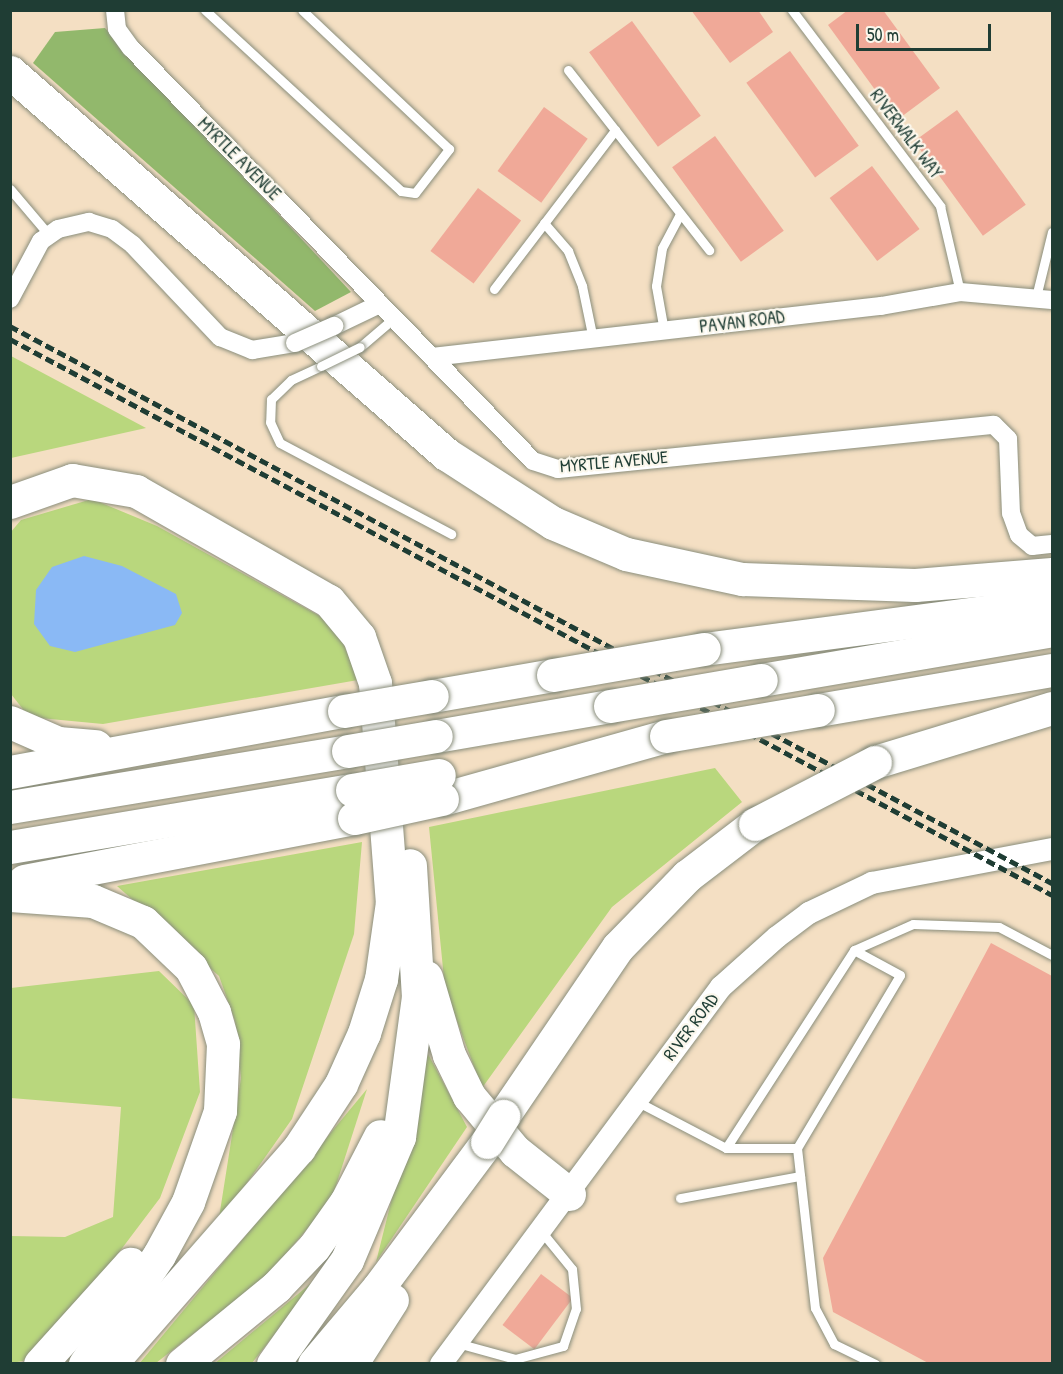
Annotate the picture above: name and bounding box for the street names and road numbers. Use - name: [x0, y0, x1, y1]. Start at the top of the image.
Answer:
- street label: RIVERWALK WAY: [865, 85, 947, 183]
- street label: MYRTLE AVENUE: [193, 113, 285, 205]
- street label: PAVAN ROAD: [698, 306, 786, 338]
- street label: MYRTLE AVENUE: [559, 447, 669, 477]
- street label: RIVER ROAD: [659, 989, 723, 1065]

